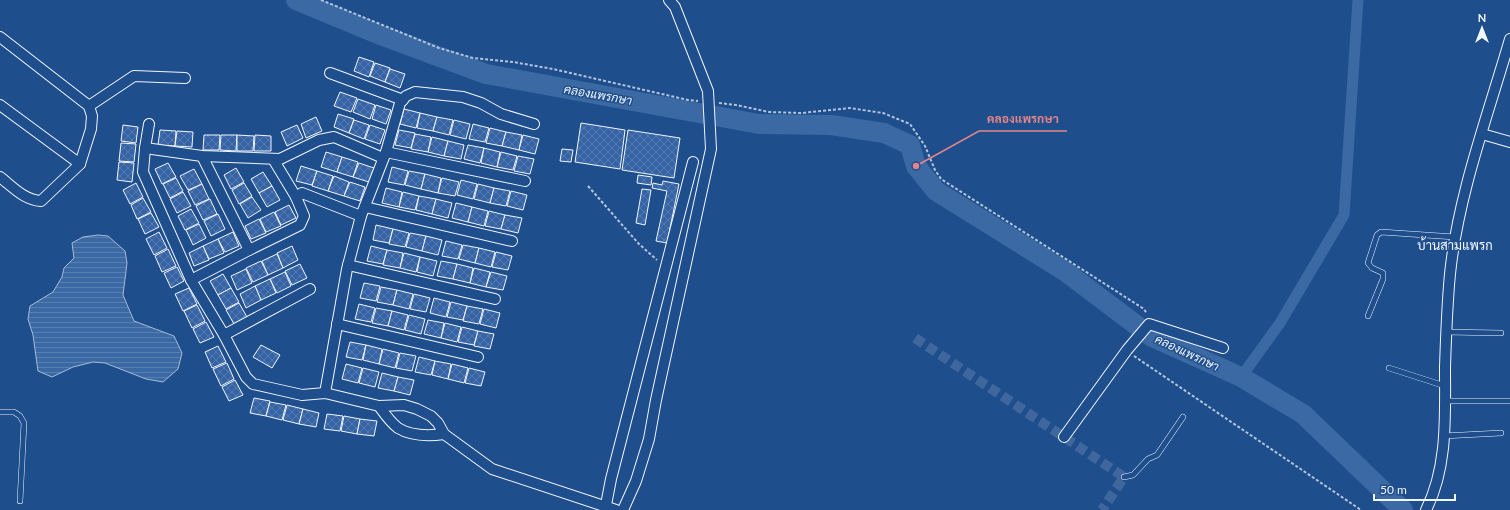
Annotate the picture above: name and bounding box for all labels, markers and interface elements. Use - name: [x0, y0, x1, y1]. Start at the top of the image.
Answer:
- north arrow: [1462, 8, 1502, 48]
- text: N: [1478, 11, 1486, 24]
- water label: คลองแพรกษา: [563, 81, 634, 108]
- callout: คลองแพรกษา: [979, 107, 1067, 131]
- text: คลองแพรกษา: [987, 111, 1059, 126]
- district label: บ้านสามแพรก: [1417, 236, 1493, 253]
- water label: คลองแพรกษา: [1153, 331, 1222, 374]
- scale bar: [1374, 476, 1455, 502]
- text: 50 m: [1380, 482, 1407, 497]

